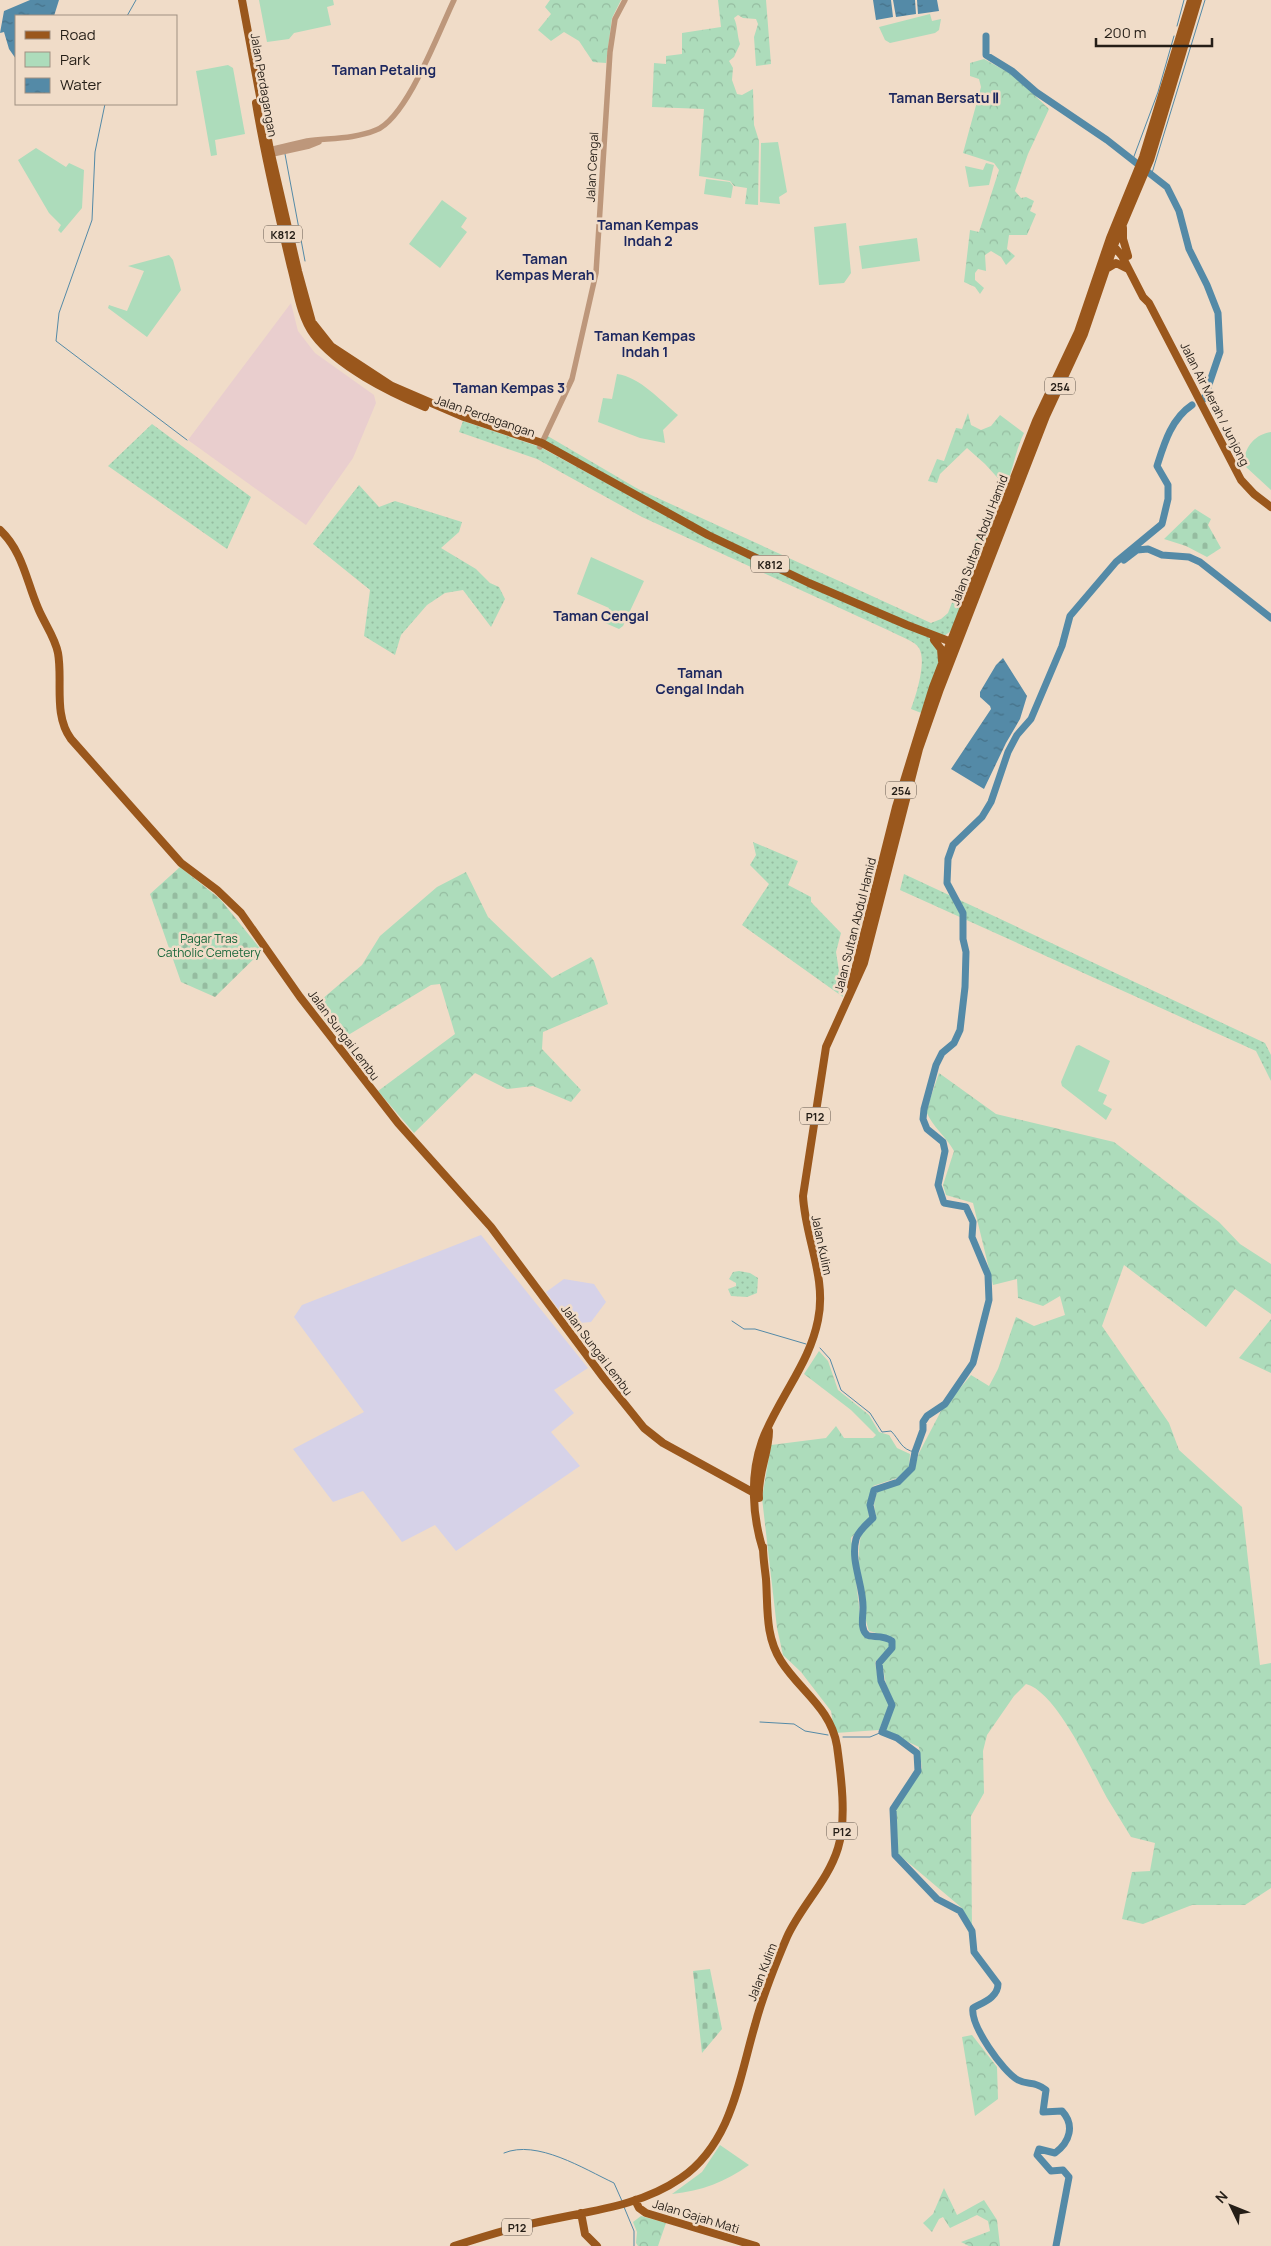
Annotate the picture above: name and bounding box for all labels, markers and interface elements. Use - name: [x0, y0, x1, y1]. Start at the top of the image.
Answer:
- legend: [15, 15, 178, 105]
- scale bar: [1096, 15, 1212, 47]
- text: 200 m: [1104, 22, 1147, 43]
- text: Road: [60, 24, 96, 45]
- street label: Jalan Perdagangan: [246, 32, 282, 138]
- text: Park: [60, 49, 90, 70]
- district label: Taman Petaling: [332, 60, 436, 79]
- text: Water: [60, 74, 102, 95]
- district label: Taman Bersatu Ⅱ: [889, 88, 999, 107]
- street label: Jalan Cengal: [582, 131, 602, 203]
- district label: Taman Kempas Indah 2: [597, 215, 699, 250]
- road number: K812: [264, 225, 302, 242]
- district label: Taman Kempas Merah: [495, 249, 595, 284]
- district label: Taman Kempas Indah 1: [594, 326, 696, 361]
- street label: Jalan Air Merah / Junjong: [1176, 339, 1254, 469]
- district label: Taman Kempas 3: [453, 378, 565, 397]
- road number: 254: [1045, 378, 1075, 394]
- street label: Jalan Perdagangan: [432, 391, 538, 441]
- street label: Jalan Sultan Abdul Hamid: [946, 472, 1012, 608]
- road number: K812: [751, 556, 789, 572]
- district label: Taman Cengal: [553, 606, 649, 625]
- district label: Taman Cengal Indah: [656, 663, 744, 698]
- road number: 254: [886, 782, 916, 798]
- street label: Jalan Sultan Abdul Hamid: [830, 856, 880, 994]
- park label: Pagar Tras Catholic Cemetery: [157, 930, 261, 961]
- street label: Jalan Sungai Lembu: [304, 986, 384, 1084]
- road number: P12: [800, 1108, 830, 1124]
- street label: Jalan Kulim: [807, 1213, 837, 1277]
- street label: Jalan Sungai Lembu: [557, 1301, 637, 1399]
- road number: P12: [827, 1822, 857, 1840]
- street label: Jalan Kulim: [743, 1941, 781, 2003]
- north arrow: [1206, 2181, 1256, 2231]
- text: N: [1211, 2187, 1232, 2207]
- street label: Jalan Gajah Mati: [651, 2195, 741, 2237]
- road number: P12: [502, 2218, 532, 2236]

